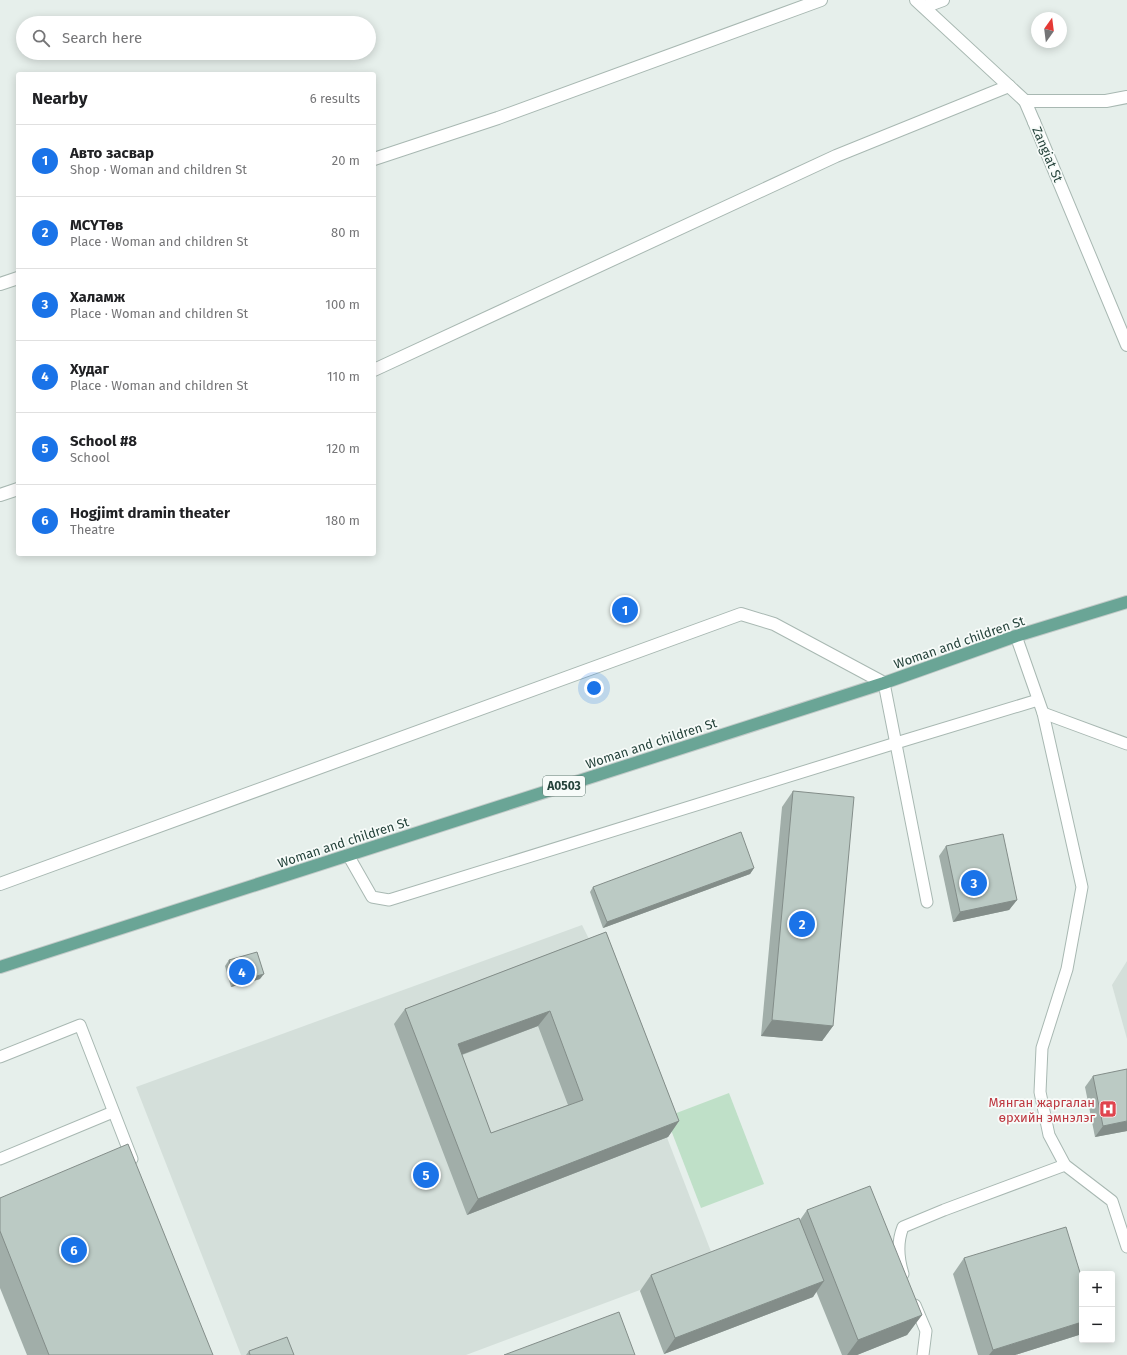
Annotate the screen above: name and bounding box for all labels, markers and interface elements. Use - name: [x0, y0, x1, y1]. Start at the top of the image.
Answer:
- north arrow: [1031, 12, 1067, 48]
- search box: [16, 16, 376, 60]
- icon: search: [30, 27, 52, 49]
- text: Search here: [62, 29, 142, 47]
- text: Nearby: [32, 88, 87, 109]
- text: 6 results: [310, 91, 360, 106]
- street label: Zangiat St: [1029, 124, 1066, 184]
- text: Авто засвар: [70, 144, 154, 162]
- text: 1: [42, 153, 48, 168]
- text: 20 m: [332, 153, 360, 168]
- text: Shop · Woman and children St: [70, 162, 247, 177]
- text: МСҮТөв: [70, 216, 123, 234]
- text: 2: [42, 225, 48, 240]
- text: 80 m: [331, 225, 360, 240]
- text: Place · Woman and children St: [70, 234, 248, 249]
- text: Халамж: [70, 288, 125, 306]
- text: 3: [42, 297, 48, 312]
- text: 100 m: [325, 297, 360, 312]
- text: Place · Woman and children St: [70, 306, 248, 321]
- text: Худаг: [70, 360, 109, 378]
- text: 4: [41, 369, 49, 384]
- text: 110 m: [327, 369, 360, 384]
- text: Place · Woman and children St: [70, 378, 248, 393]
- text: School #8: [70, 432, 137, 450]
- text: 5: [42, 441, 48, 456]
- text: 120 m: [326, 441, 360, 456]
- text: School: [70, 450, 110, 465]
- text: Hogjimt dramin theater: [70, 504, 230, 522]
- text: 6: [41, 513, 49, 528]
- text: 180 m: [325, 513, 360, 528]
- text: Theatre: [70, 522, 115, 537]
- pin: 1: [612, 595, 638, 625]
- street label: Woman and children St: [892, 613, 1027, 672]
- your location: [584, 678, 604, 698]
- street label: Woman and children St: [584, 715, 719, 772]
- road number: A0503: [543, 776, 585, 796]
- street label: Woman and children St: [276, 814, 411, 871]
- pin: 3: [961, 868, 987, 898]
- pin: 2: [789, 909, 815, 939]
- pin: 4: [229, 957, 255, 987]
- place label: Мянган жаргалан өрхийн эмнэлэг: [988, 1095, 1095, 1125]
- hospital icon: Мянган жаргалан өрхийн эмнэлэг: [1098, 1099, 1118, 1119]
- pin: 5: [413, 1160, 439, 1190]
- pin: 6: [61, 1235, 87, 1265]
- map controls: [1079, 1271, 1115, 1343]
- button: +: [1079, 1271, 1115, 1307]
- button: −: [1079, 1307, 1115, 1343]

